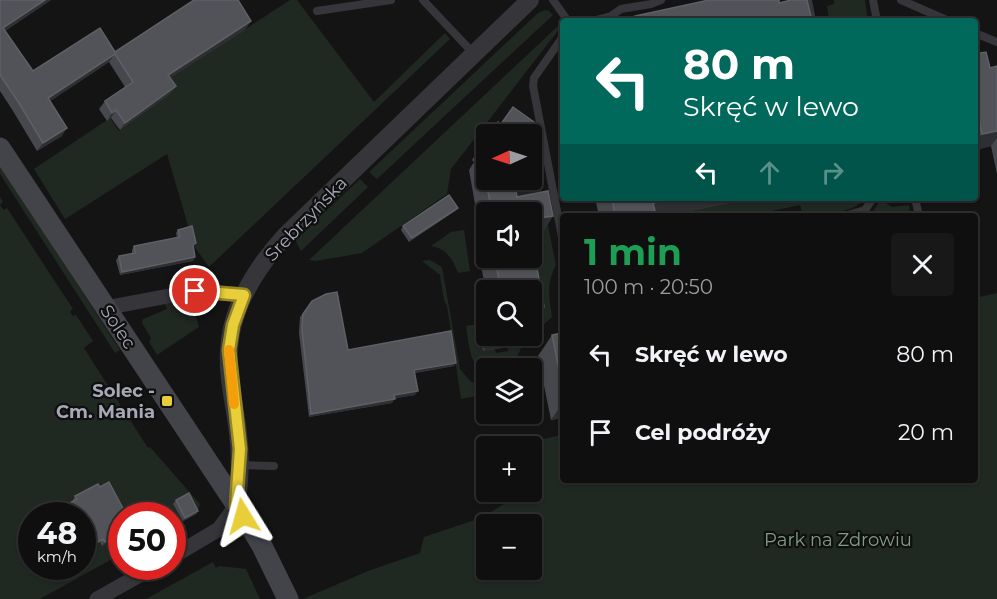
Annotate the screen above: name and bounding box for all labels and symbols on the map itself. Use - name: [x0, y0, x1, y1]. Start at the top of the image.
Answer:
- north arrow: [476, 124, 542, 190]
- street label: Srebrzyńska: [260, 172, 352, 266]
- pin: [169, 265, 220, 316]
- street label: Solec: [95, 301, 141, 353]
- place label: Solec - Cm. Mania: [56, 380, 155, 423]
- marker: Solec - Cm. Mania: [160, 394, 174, 408]
- position arrow: [211, 484, 275, 548]
- speed limit sign: 50: [108, 502, 186, 580]
- park label: Park na Zdrowiu: [764, 529, 912, 551]

